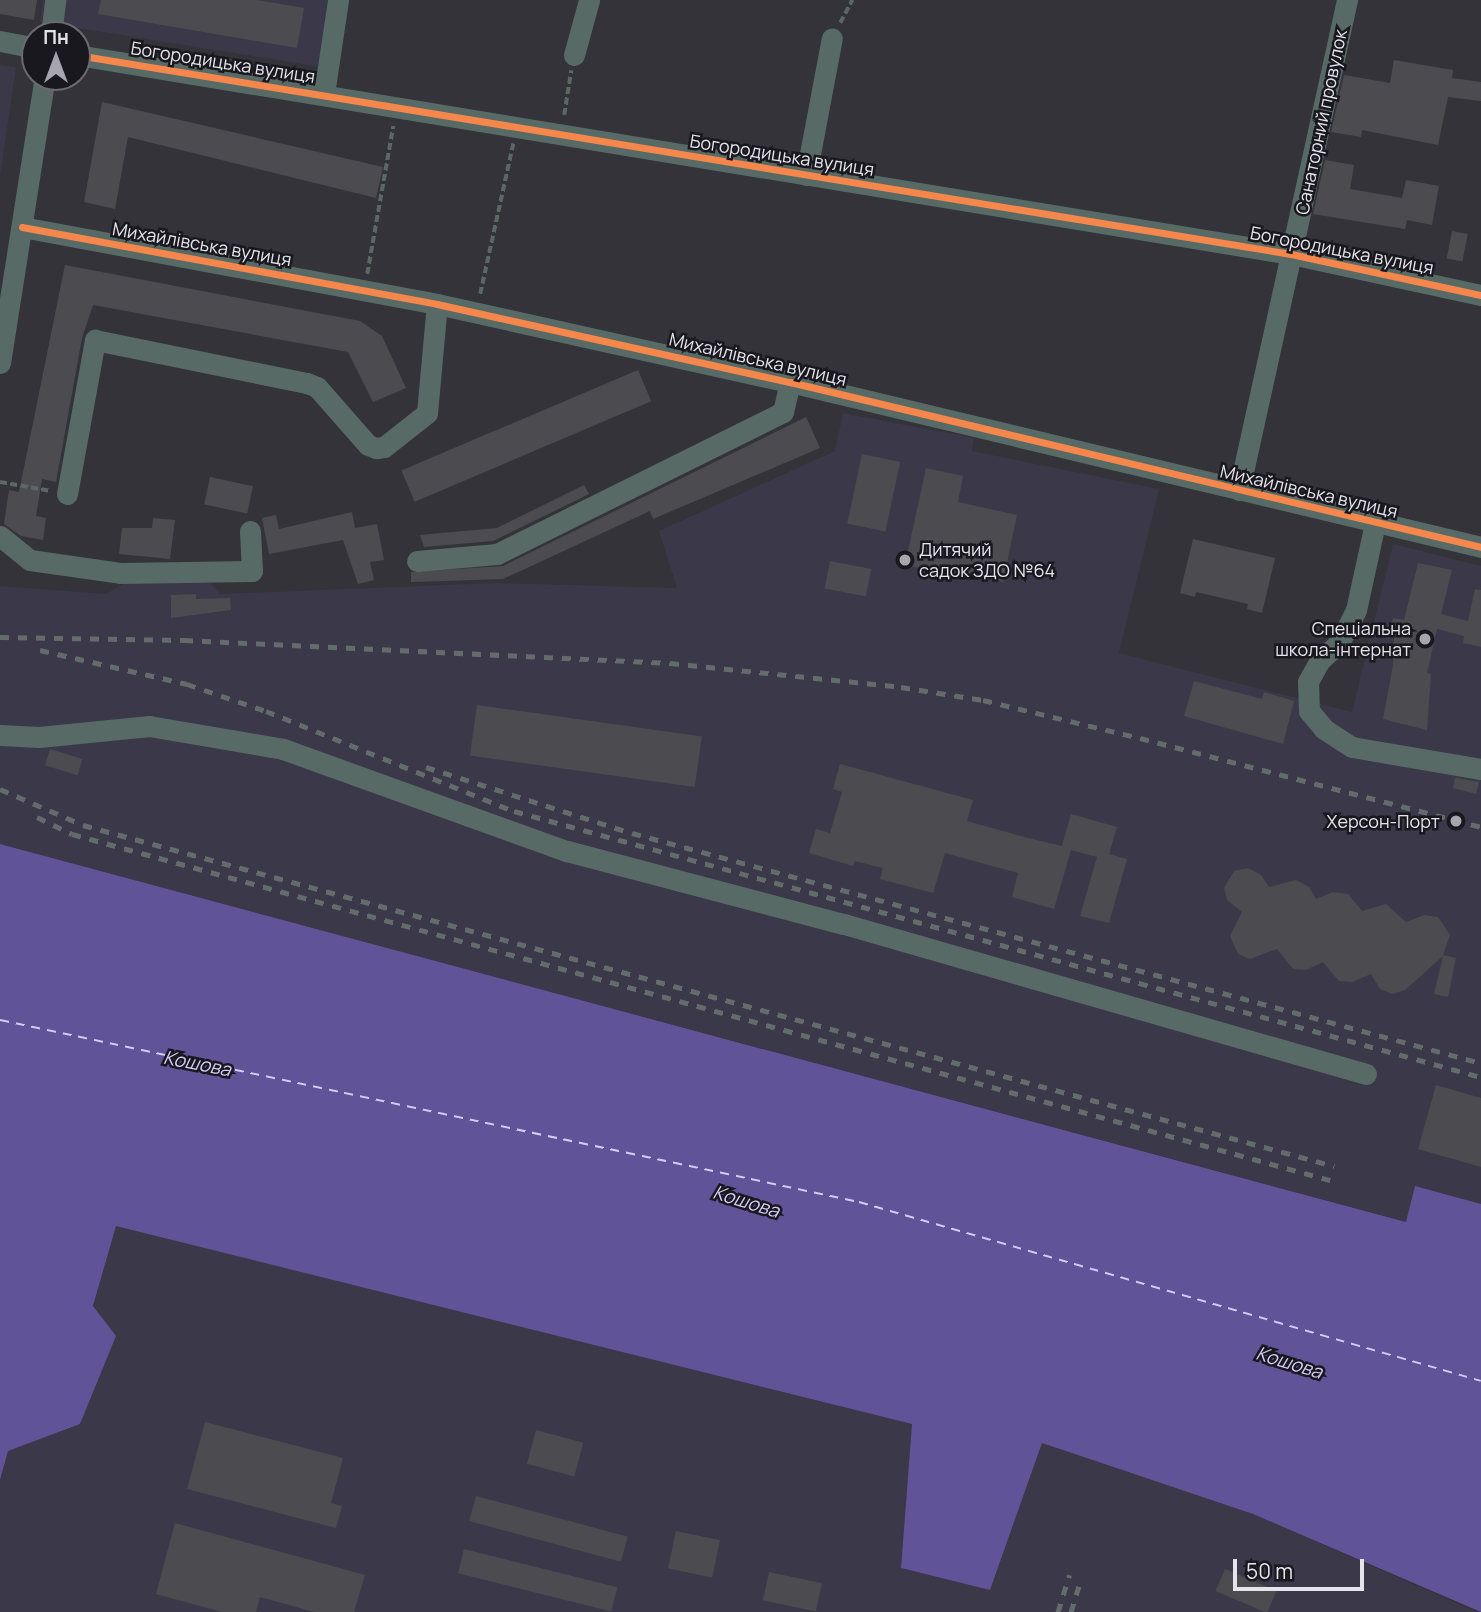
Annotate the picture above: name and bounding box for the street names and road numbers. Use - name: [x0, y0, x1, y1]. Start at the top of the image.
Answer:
- street label: Санаторний провулок: [1291, 27, 1351, 217]
- street label: Богородицька вулиця: [129, 37, 317, 87]
- street label: Богородицька вулиця: [688, 130, 876, 180]
- street label: Михайлівська вулиця: [111, 218, 293, 270]
- street label: Богородицька вулиця: [1248, 222, 1436, 278]
- street label: Михайлівська вулиця: [667, 328, 849, 390]
- street label: Михайлівська вулиця: [1218, 460, 1400, 522]

